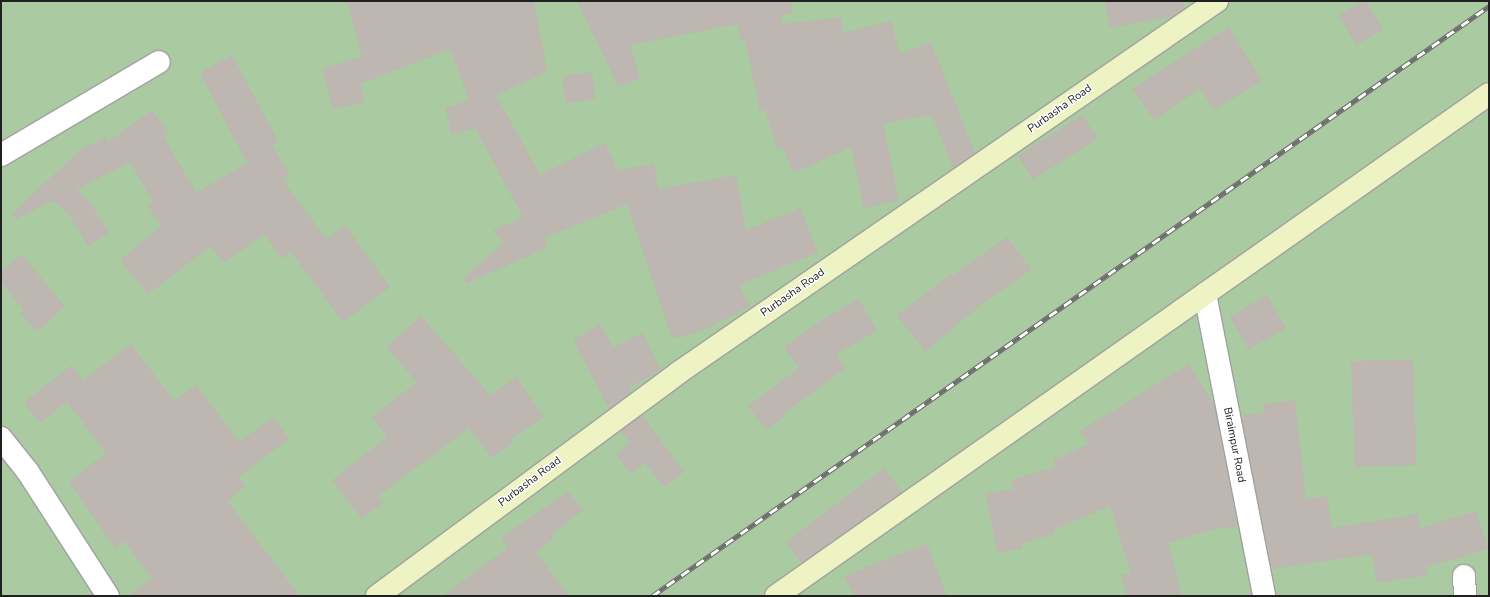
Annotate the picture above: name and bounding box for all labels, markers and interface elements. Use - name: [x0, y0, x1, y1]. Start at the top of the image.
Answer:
- street label: Purbasha Road: [1025, 82, 1095, 136]
- street label: Purbasha Road: [758, 266, 828, 320]
- street label: Biraimpur Road: [1220, 406, 1248, 484]
- street label: Purbasha Road: [496, 454, 564, 510]

